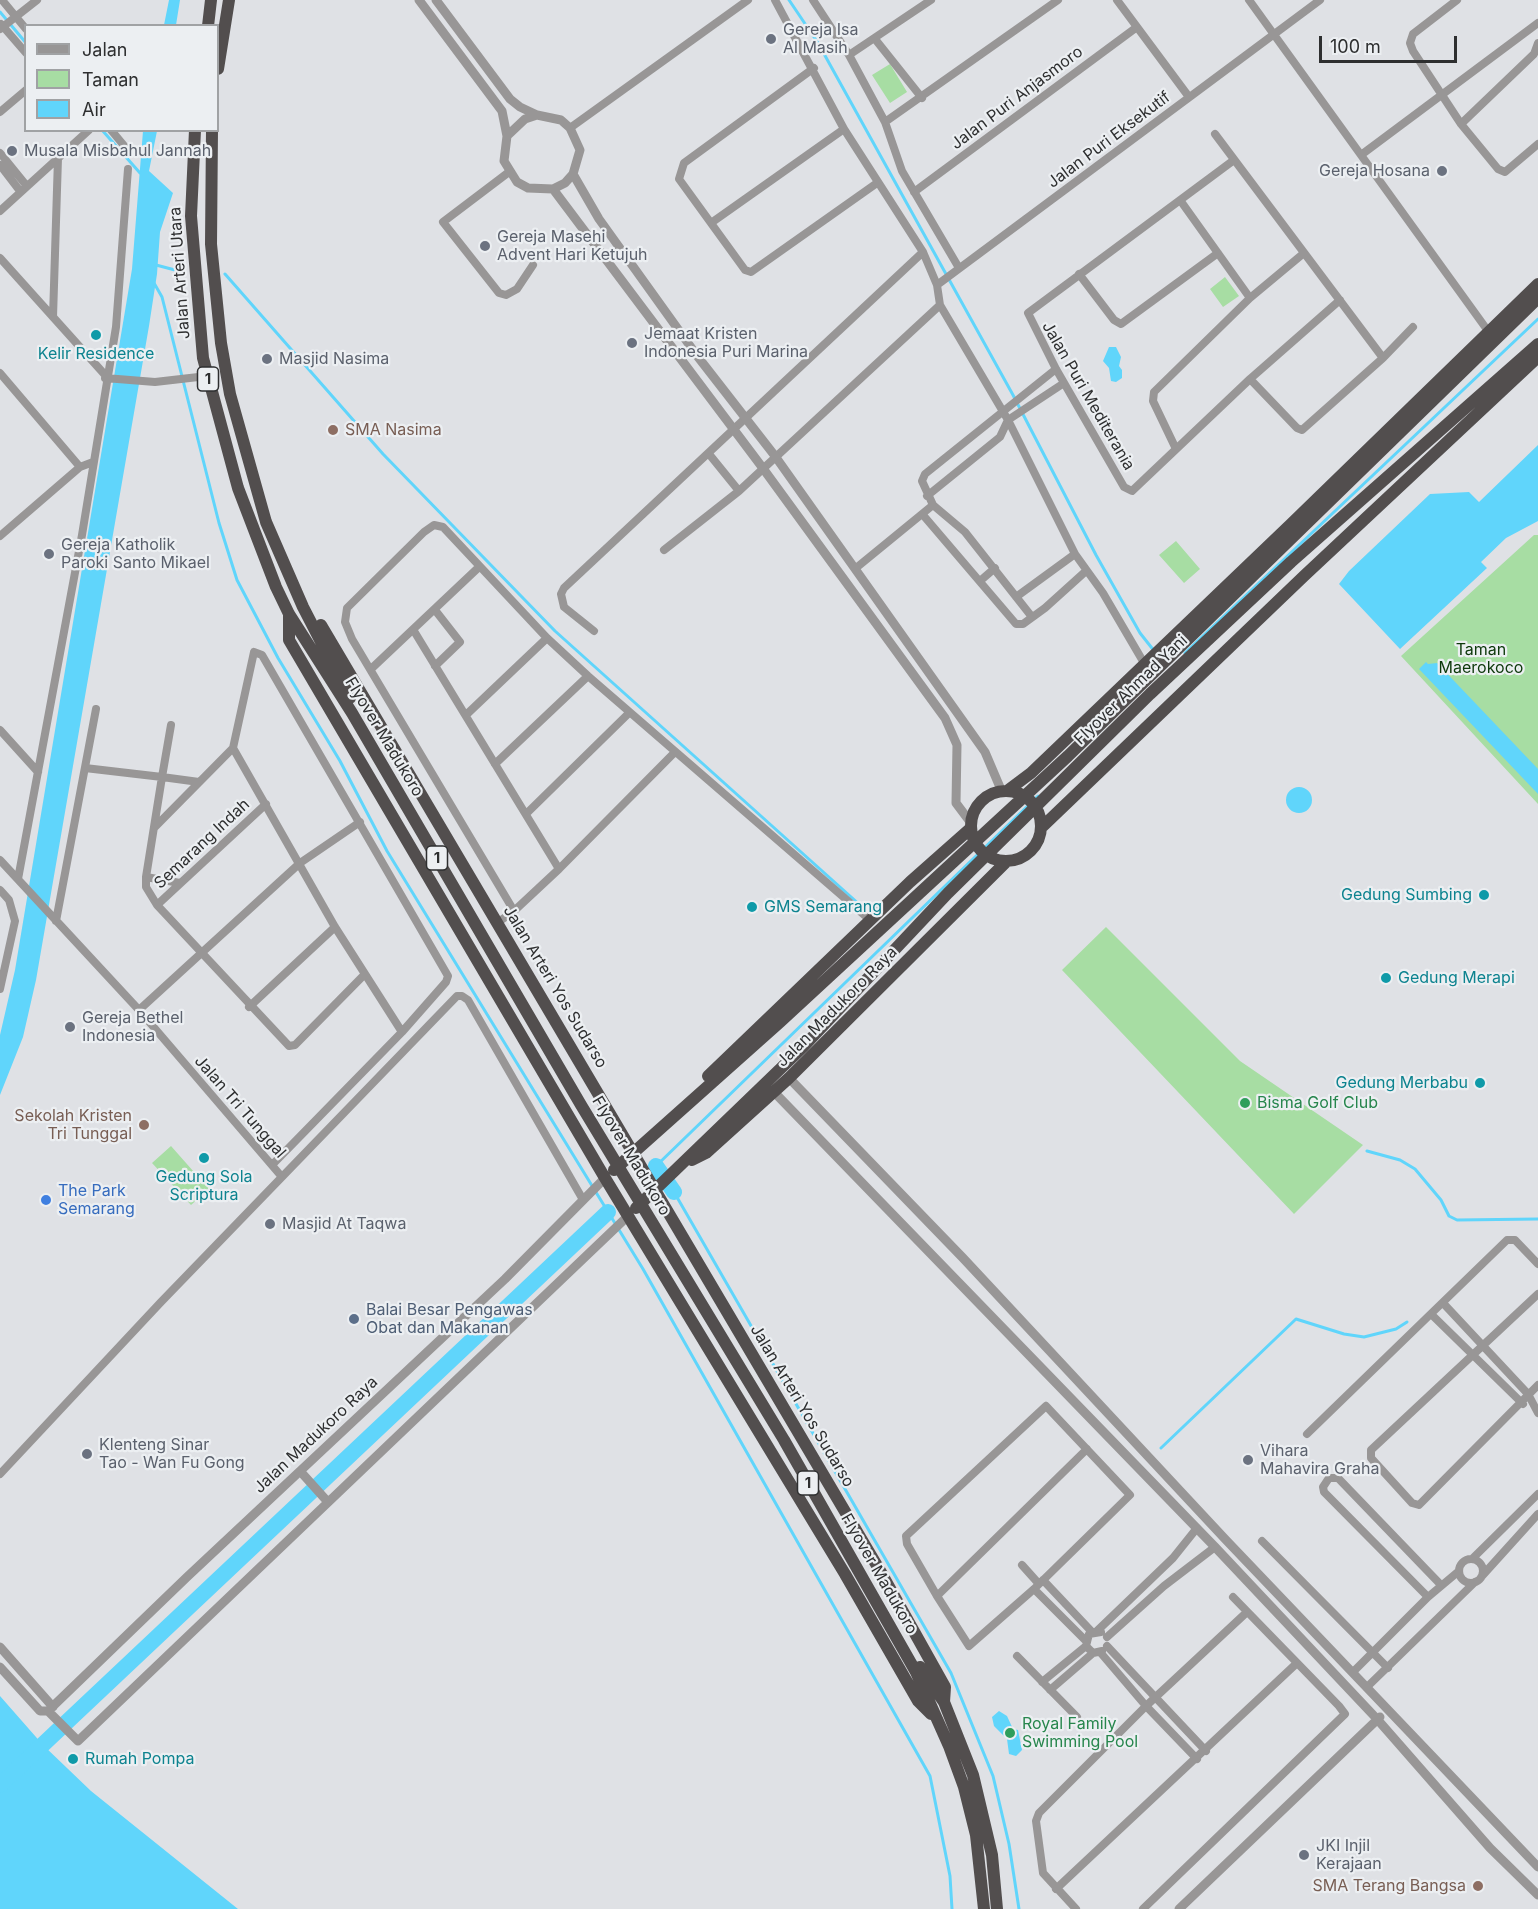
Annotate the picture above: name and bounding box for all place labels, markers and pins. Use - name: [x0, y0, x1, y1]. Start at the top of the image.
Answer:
- place label: Gereja Isa Al Masih: [783, 20, 858, 58]
- marker: Gereja Isa Al Masih: [764, 32, 778, 46]
- place label: Musala Misbahul Jannah: [24, 141, 211, 161]
- marker: Musala Misbahul Jannah: [5, 144, 19, 158]
- place label: Gereja Hosana: [1319, 161, 1430, 181]
- marker: Gereja Hosana: [1435, 164, 1449, 178]
- place label: Gereja Masehi Advent Hari Ketujuh: [497, 227, 648, 265]
- marker: Gereja Masehi Advent Hari Ketujuh: [478, 239, 492, 253]
- place label: Jemaat Kristen Indonesia Puri Marina: [644, 324, 808, 362]
- marker: Kelir Residence: [89, 328, 103, 342]
- marker: Jemaat Kristen Indonesia Puri Marina: [625, 336, 639, 350]
- place label: Kelir Residence: [38, 344, 154, 364]
- place label: Masjid Nasima: [279, 349, 389, 369]
- marker: Masjid Nasima: [260, 352, 274, 366]
- place label: SMA Nasima: [345, 420, 442, 440]
- marker: SMA Nasima: [326, 423, 340, 437]
- place label: Gereja Katholik Paroki Santo Mikael: [61, 535, 210, 573]
- marker: Gereja Katholik Paroki Santo Mikael: [42, 547, 56, 561]
- place label: Gedung Sumbing: [1341, 885, 1472, 905]
- marker: Gedung Sumbing: [1477, 888, 1491, 902]
- place label: GMS Semarang: [764, 897, 882, 917]
- marker: GMS Semarang: [745, 900, 759, 914]
- place label: Gedung Merapi: [1398, 968, 1515, 988]
- marker: Gedung Merapi: [1379, 971, 1393, 985]
- place label: Gereja Bethel Indonesia: [82, 1008, 183, 1046]
- marker: Gereja Bethel Indonesia: [63, 1020, 77, 1034]
- place label: Gedung Merbabu: [1335, 1073, 1468, 1093]
- marker: Gedung Merbabu: [1473, 1076, 1487, 1090]
- place label: Bisma Golf Club: [1257, 1093, 1378, 1113]
- marker: Bisma Golf Club: [1238, 1096, 1252, 1110]
- place label: Sekolah Kristen Tri Tunggal: [14, 1106, 132, 1144]
- marker: Sekolah Kristen Tri Tunggal: [137, 1118, 151, 1132]
- marker: Gedung Sola Scriptura: [197, 1151, 211, 1165]
- place label: Gedung Sola Scriptura: [155, 1167, 253, 1205]
- place label: The Park Semarang: [58, 1181, 135, 1219]
- marker: The Park Semarang: [39, 1193, 53, 1207]
- place label: Masjid At Taqwa: [282, 1214, 406, 1234]
- marker: Masjid At Taqwa: [263, 1217, 277, 1231]
- place label: Balai Besar Pengawas Obat dan Makanan: [366, 1300, 533, 1338]
- marker: Balai Besar Pengawas Obat dan Makanan: [347, 1312, 361, 1326]
- place label: Klenteng Sinar Tao - Wan Fu Gong: [99, 1435, 245, 1473]
- place label: Vihara Mahavira Graha: [1260, 1441, 1379, 1479]
- marker: Klenteng Sinar Tao - Wan Fu Gong: [80, 1447, 94, 1461]
- marker: Vihara Mahavira Graha: [1241, 1453, 1255, 1467]
- place label: Royal Family Swimming Pool: [1022, 1714, 1138, 1752]
- marker: Royal Family Swimming Pool: [1003, 1726, 1017, 1740]
- place label: Rumah Pompa: [85, 1749, 194, 1769]
- marker: Rumah Pompa: [66, 1752, 80, 1766]
- place label: JKI Injil Kerajaan: [1316, 1836, 1382, 1874]
- marker: JKI Injil Kerajaan: [1297, 1848, 1311, 1862]
- place label: SMA Terang Bangsa: [1312, 1876, 1466, 1896]
- marker: SMA Terang Bangsa: [1471, 1879, 1485, 1893]

